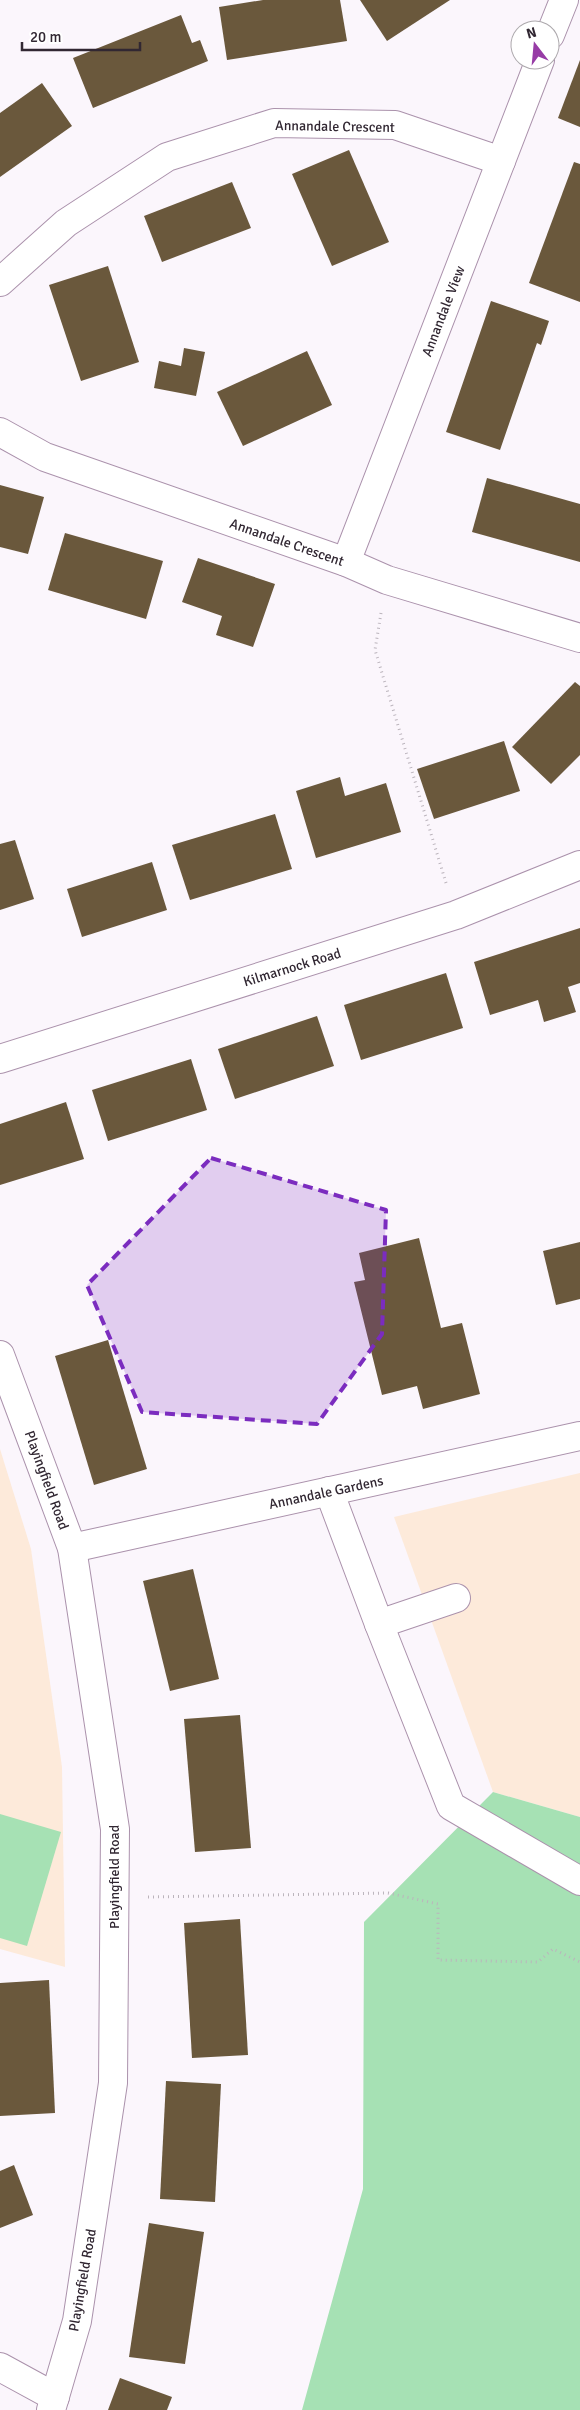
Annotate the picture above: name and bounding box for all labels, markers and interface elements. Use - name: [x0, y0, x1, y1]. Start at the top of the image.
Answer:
- scale bar: [22, 20, 140, 52]
- north arrow: [510, 20, 560, 70]
- text: N: [525, 23, 539, 42]
- text: 20 m: [30, 28, 61, 46]
- street label: Annandale Crescent: [275, 117, 395, 136]
- street label: Annandale View: [418, 263, 469, 359]
- street label: Annandale Crescent: [227, 515, 346, 570]
- street label: Kilmarnock Road: [241, 945, 343, 990]
- street label: Playingfield Road: [21, 1428, 72, 1532]
- street label: Annandale Gardens: [267, 1472, 385, 1513]
- street label: Playingfield Road: [106, 1825, 123, 1929]
- street label: Playingfield Road: [65, 2227, 100, 2333]

